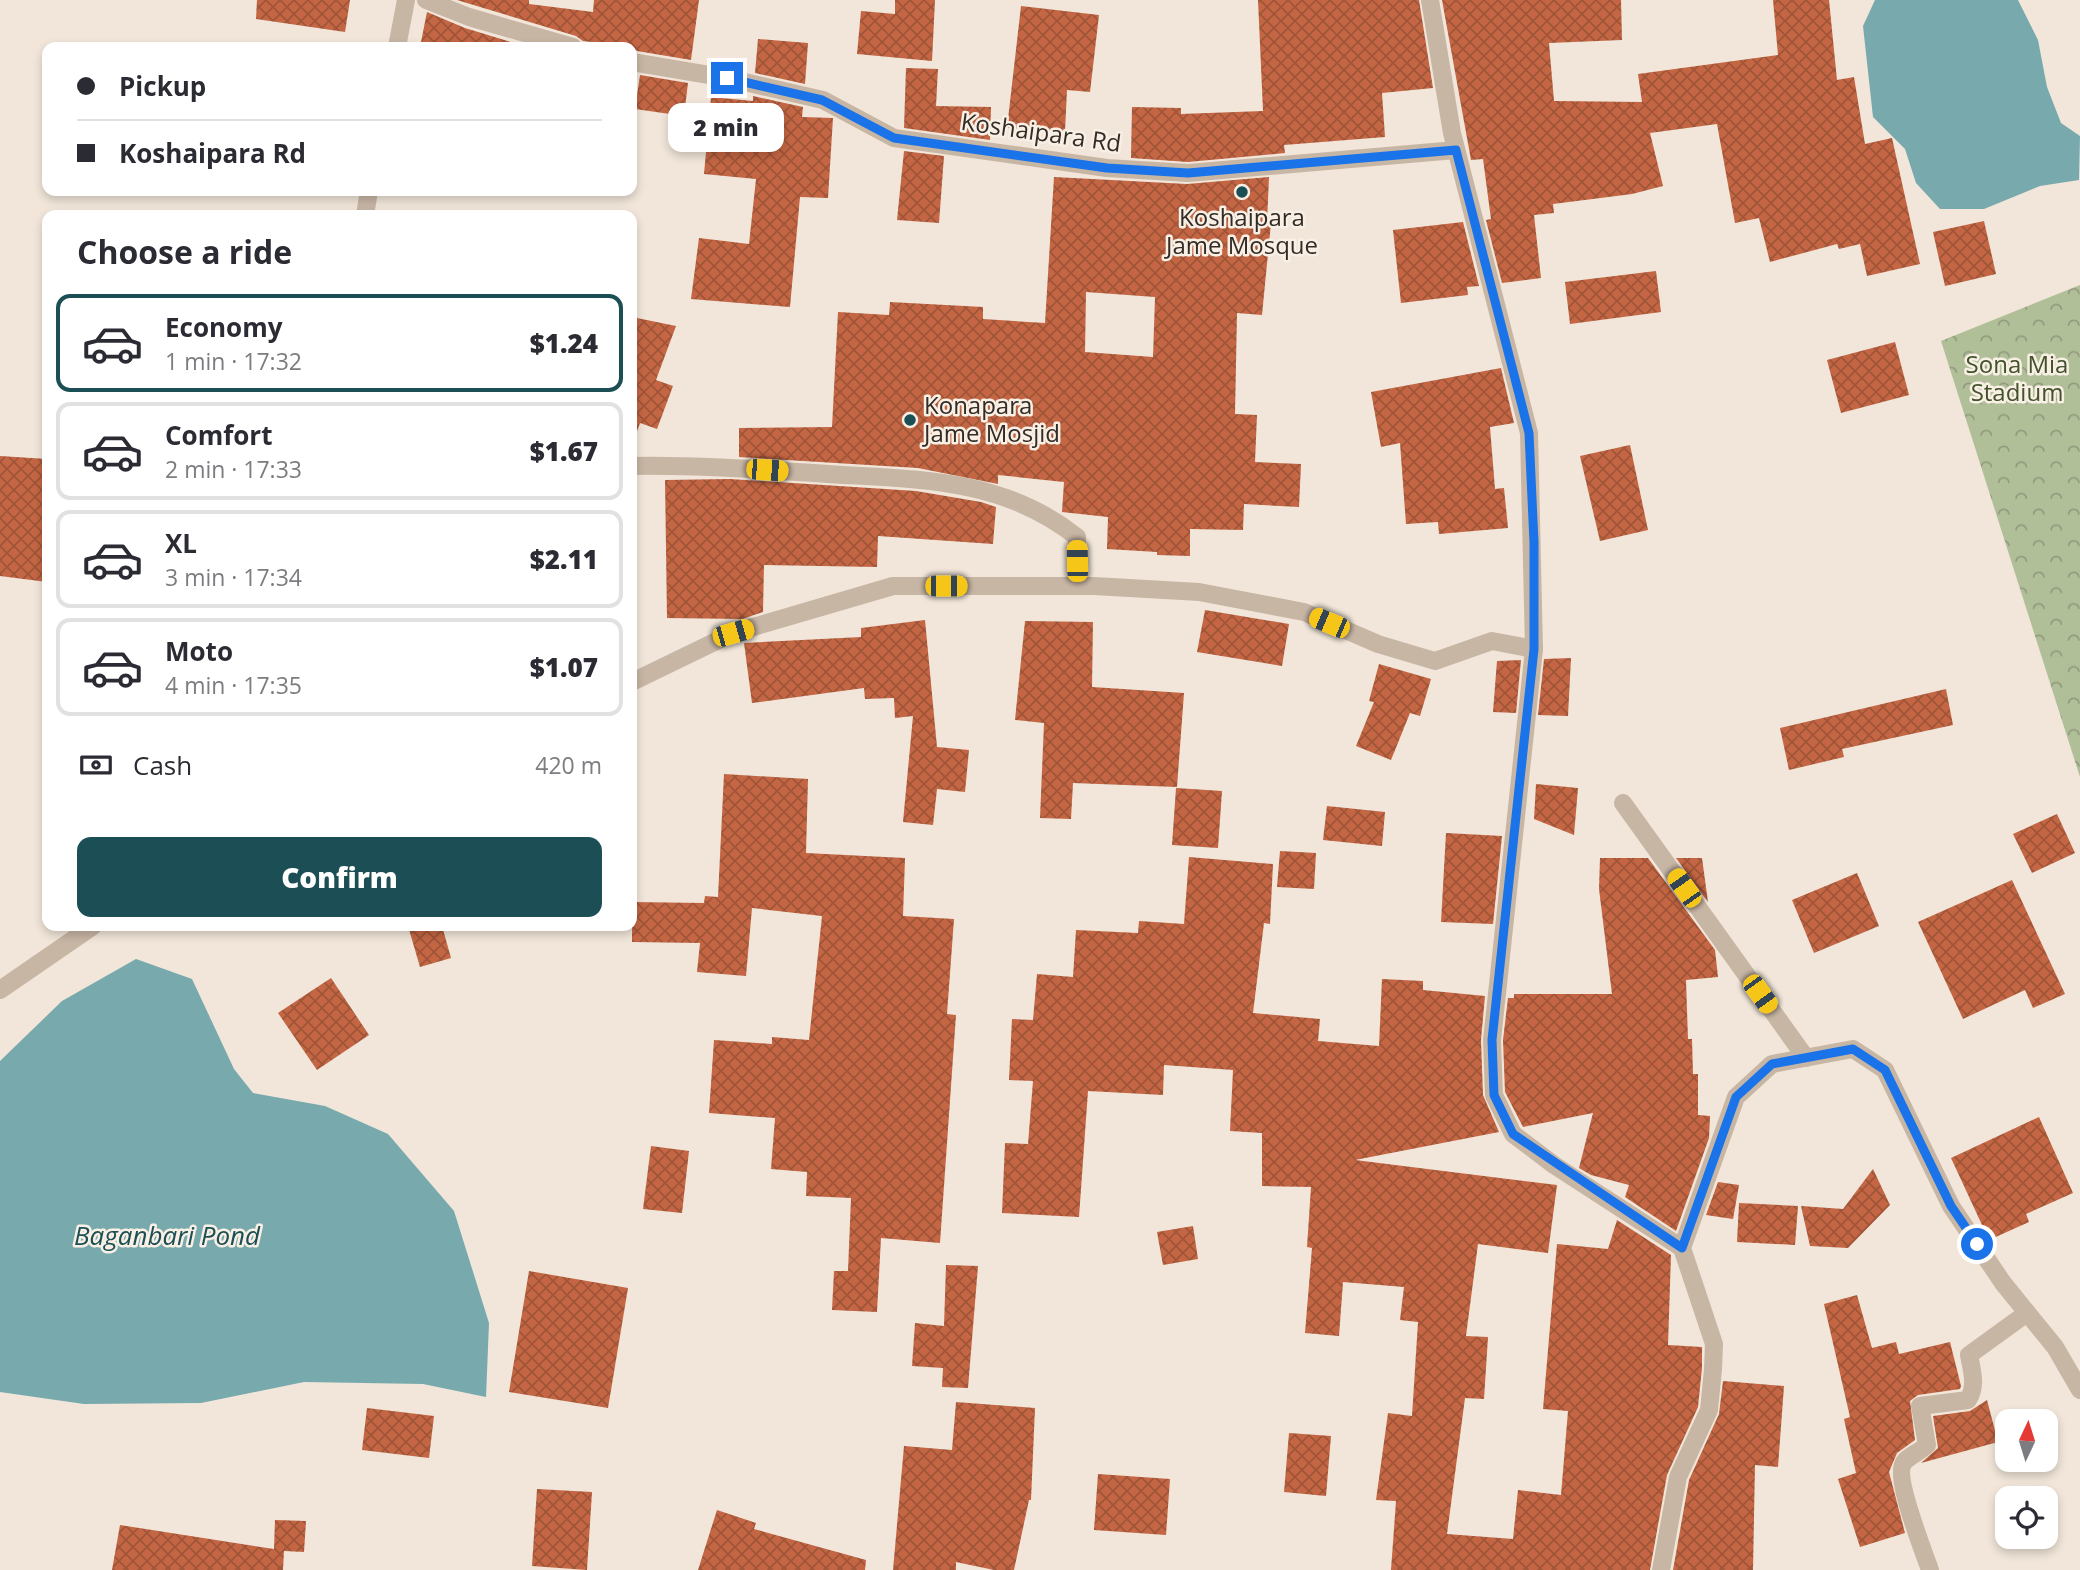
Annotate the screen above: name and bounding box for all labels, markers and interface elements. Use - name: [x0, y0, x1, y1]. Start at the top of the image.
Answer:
- route end: [711, 62, 743, 94]
- text: Pickup: [119, 68, 206, 104]
- callout: 2 min: [669, 102, 785, 152]
- street label: Koshaipara Rd: [959, 104, 1124, 159]
- text: 2 min: [693, 111, 759, 143]
- text: Koshaipara Rd: [119, 135, 306, 171]
- marker: Koshaipara Jame Mosque: [1234, 184, 1250, 200]
- place label: Koshaipara Jame Mosque: [1164, 200, 1318, 261]
- text: Choose a ride: [77, 230, 292, 273]
- text: Economy: [165, 309, 283, 345]
- icon: car: [81, 312, 144, 375]
- text: $1.24: [530, 325, 598, 361]
- text: 1 min · 17:32: [165, 345, 302, 377]
- park label: Sona Mia Stadium: [1966, 347, 2068, 408]
- place label: Konapara Jame Mosjid: [922, 388, 1060, 449]
- marker: Konapara Jame Mosjid: [902, 412, 918, 428]
- text: Comfort: [165, 417, 272, 453]
- icon: car: [81, 420, 144, 483]
- text: $1.67: [530, 433, 598, 469]
- text: 2 min · 17:33: [165, 453, 302, 485]
- car: [746, 458, 789, 482]
- text: XL: [165, 525, 197, 561]
- icon: car: [81, 528, 144, 591]
- car: [1067, 540, 1088, 582]
- text: $2.11: [530, 541, 598, 577]
- text: 3 min · 17:34: [165, 561, 302, 593]
- car: [926, 576, 968, 597]
- car: [1306, 605, 1353, 641]
- car: [710, 617, 757, 649]
- text: Moto: [165, 633, 233, 669]
- icon: car: [81, 636, 144, 699]
- text: $1.07: [530, 649, 598, 685]
- text: 4 min · 17:35: [165, 669, 302, 701]
- icon: cash: [77, 746, 115, 784]
- text: Cash: [133, 747, 192, 783]
- text: 420 m: [535, 749, 602, 781]
- button: Confirm: [77, 837, 602, 917]
- car: [1664, 865, 1705, 911]
- car: [1740, 971, 1781, 1017]
- water label: Baganbari Pond: [74, 1217, 261, 1253]
- route start: [1961, 1228, 1993, 1260]
- north arrow: [1995, 1409, 2058, 1472]
- map controls: [1995, 1409, 2058, 1549]
- button: locate: [1995, 1486, 2058, 1549]

